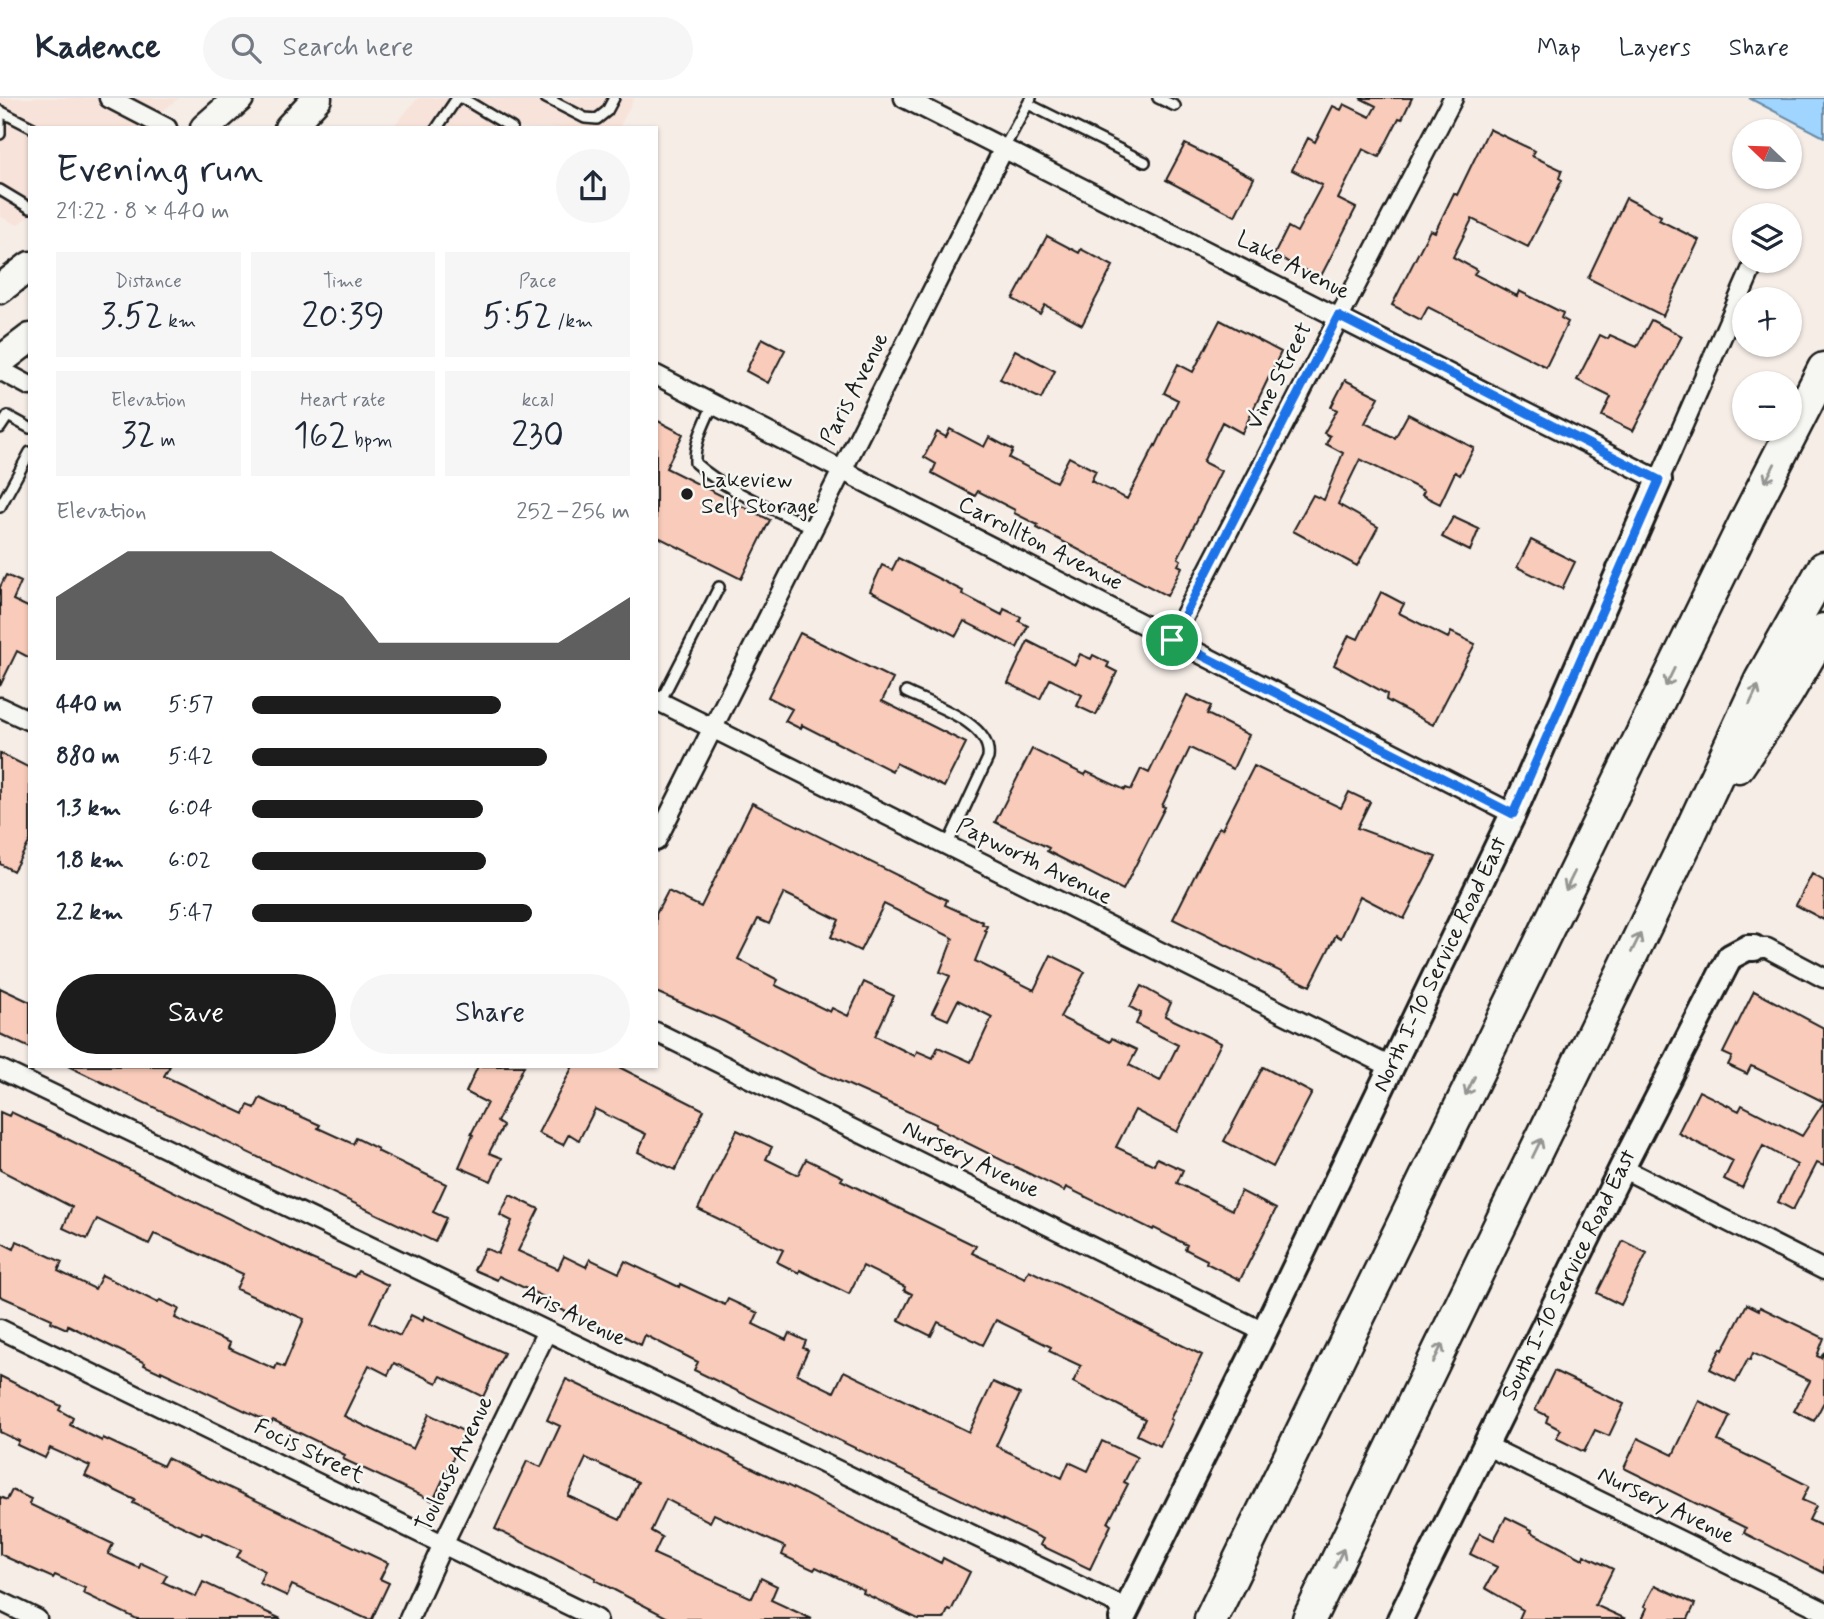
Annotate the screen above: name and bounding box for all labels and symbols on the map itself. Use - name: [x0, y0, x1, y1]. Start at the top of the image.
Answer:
- north arrow: [1732, 119, 1802, 189]
- street label: Lake Avenue: [1231, 225, 1355, 308]
- street label: Vine Street: [1240, 317, 1320, 435]
- street label: Paris Avenue: [814, 327, 896, 451]
- one-way arrow: [1763, 462, 1777, 483]
- place label: Lakeview Self Storage: [701, 466, 819, 522]
- marker: Lakeview Self Storage: [679, 486, 695, 502]
- street label: Carrollton Avenue: [953, 490, 1127, 598]
- pin: [1142, 610, 1202, 670]
- one-way arrow: [1662, 666, 1676, 687]
- one-way arrow: [1748, 685, 1761, 706]
- street label: Papworth Avenue: [951, 811, 1117, 913]
- street label: North I-10 Service Road East: [1367, 832, 1515, 1097]
- one-way arrow: [1563, 870, 1576, 891]
- one-way arrow: [1630, 933, 1644, 954]
- one-way arrow: [1463, 1075, 1477, 1096]
- street label: Nursery Avenue: [897, 1114, 1045, 1206]
- one-way arrow: [1531, 1138, 1545, 1159]
- street label: South I-10 Service Road East: [1495, 1145, 1644, 1406]
- street label: Aris Avenue: [517, 1278, 631, 1354]
- one-way arrow: [1432, 1343, 1445, 1364]
- street label: Toulouse Avenue: [409, 1391, 501, 1537]
- street label: Focis Street: [249, 1412, 370, 1492]
- street label: Nursery Avenue: [1592, 1460, 1740, 1552]
- one-way arrow: [1332, 1548, 1346, 1569]

